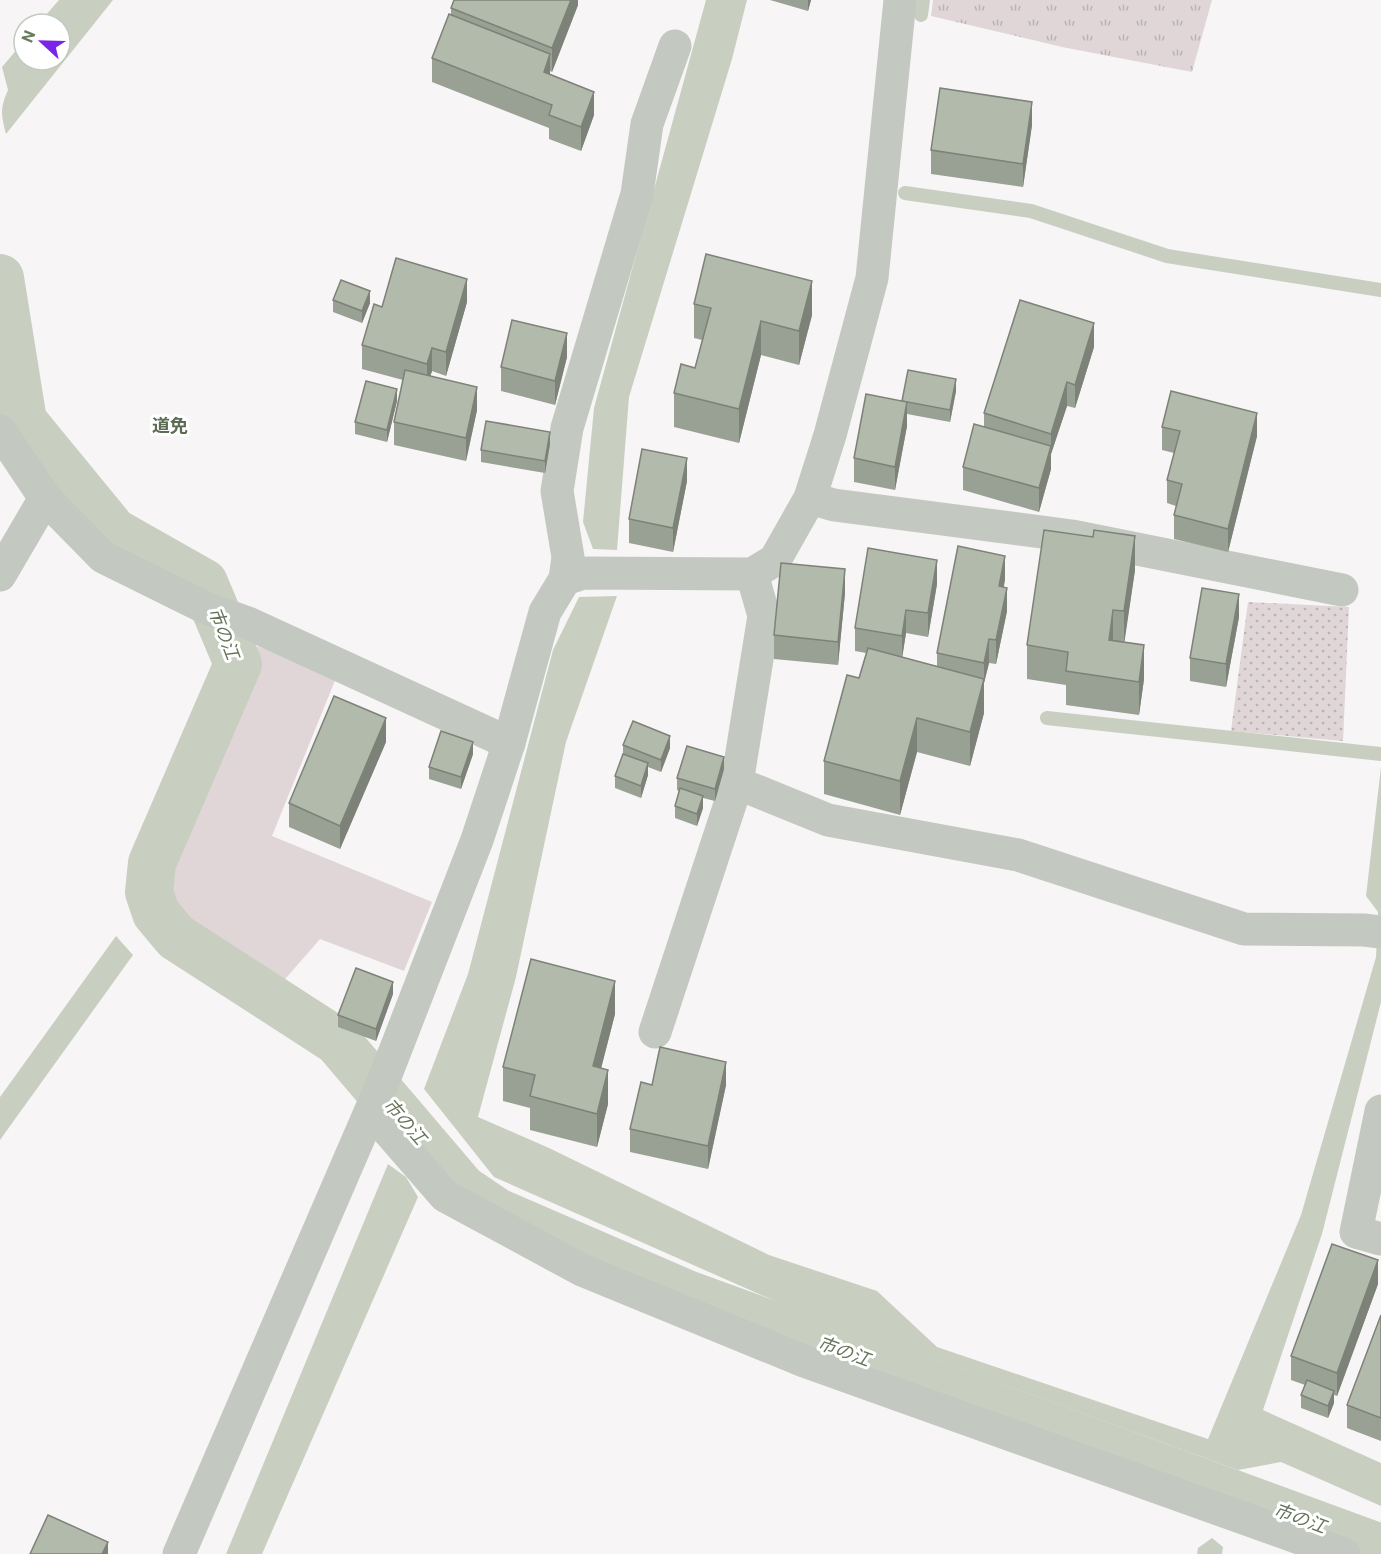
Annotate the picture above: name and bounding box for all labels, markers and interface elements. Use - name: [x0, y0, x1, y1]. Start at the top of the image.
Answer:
- north arrow: [12, 12, 72, 72]
- text: N: [18, 28, 39, 45]
- district label: 道免: [152, 415, 188, 436]
- water label: 市の江: [205, 604, 244, 664]
- water label: 市の江: [379, 1094, 432, 1150]
- water label: 市の江: [815, 1332, 875, 1371]
- water label: 市の江: [1271, 1499, 1331, 1538]

